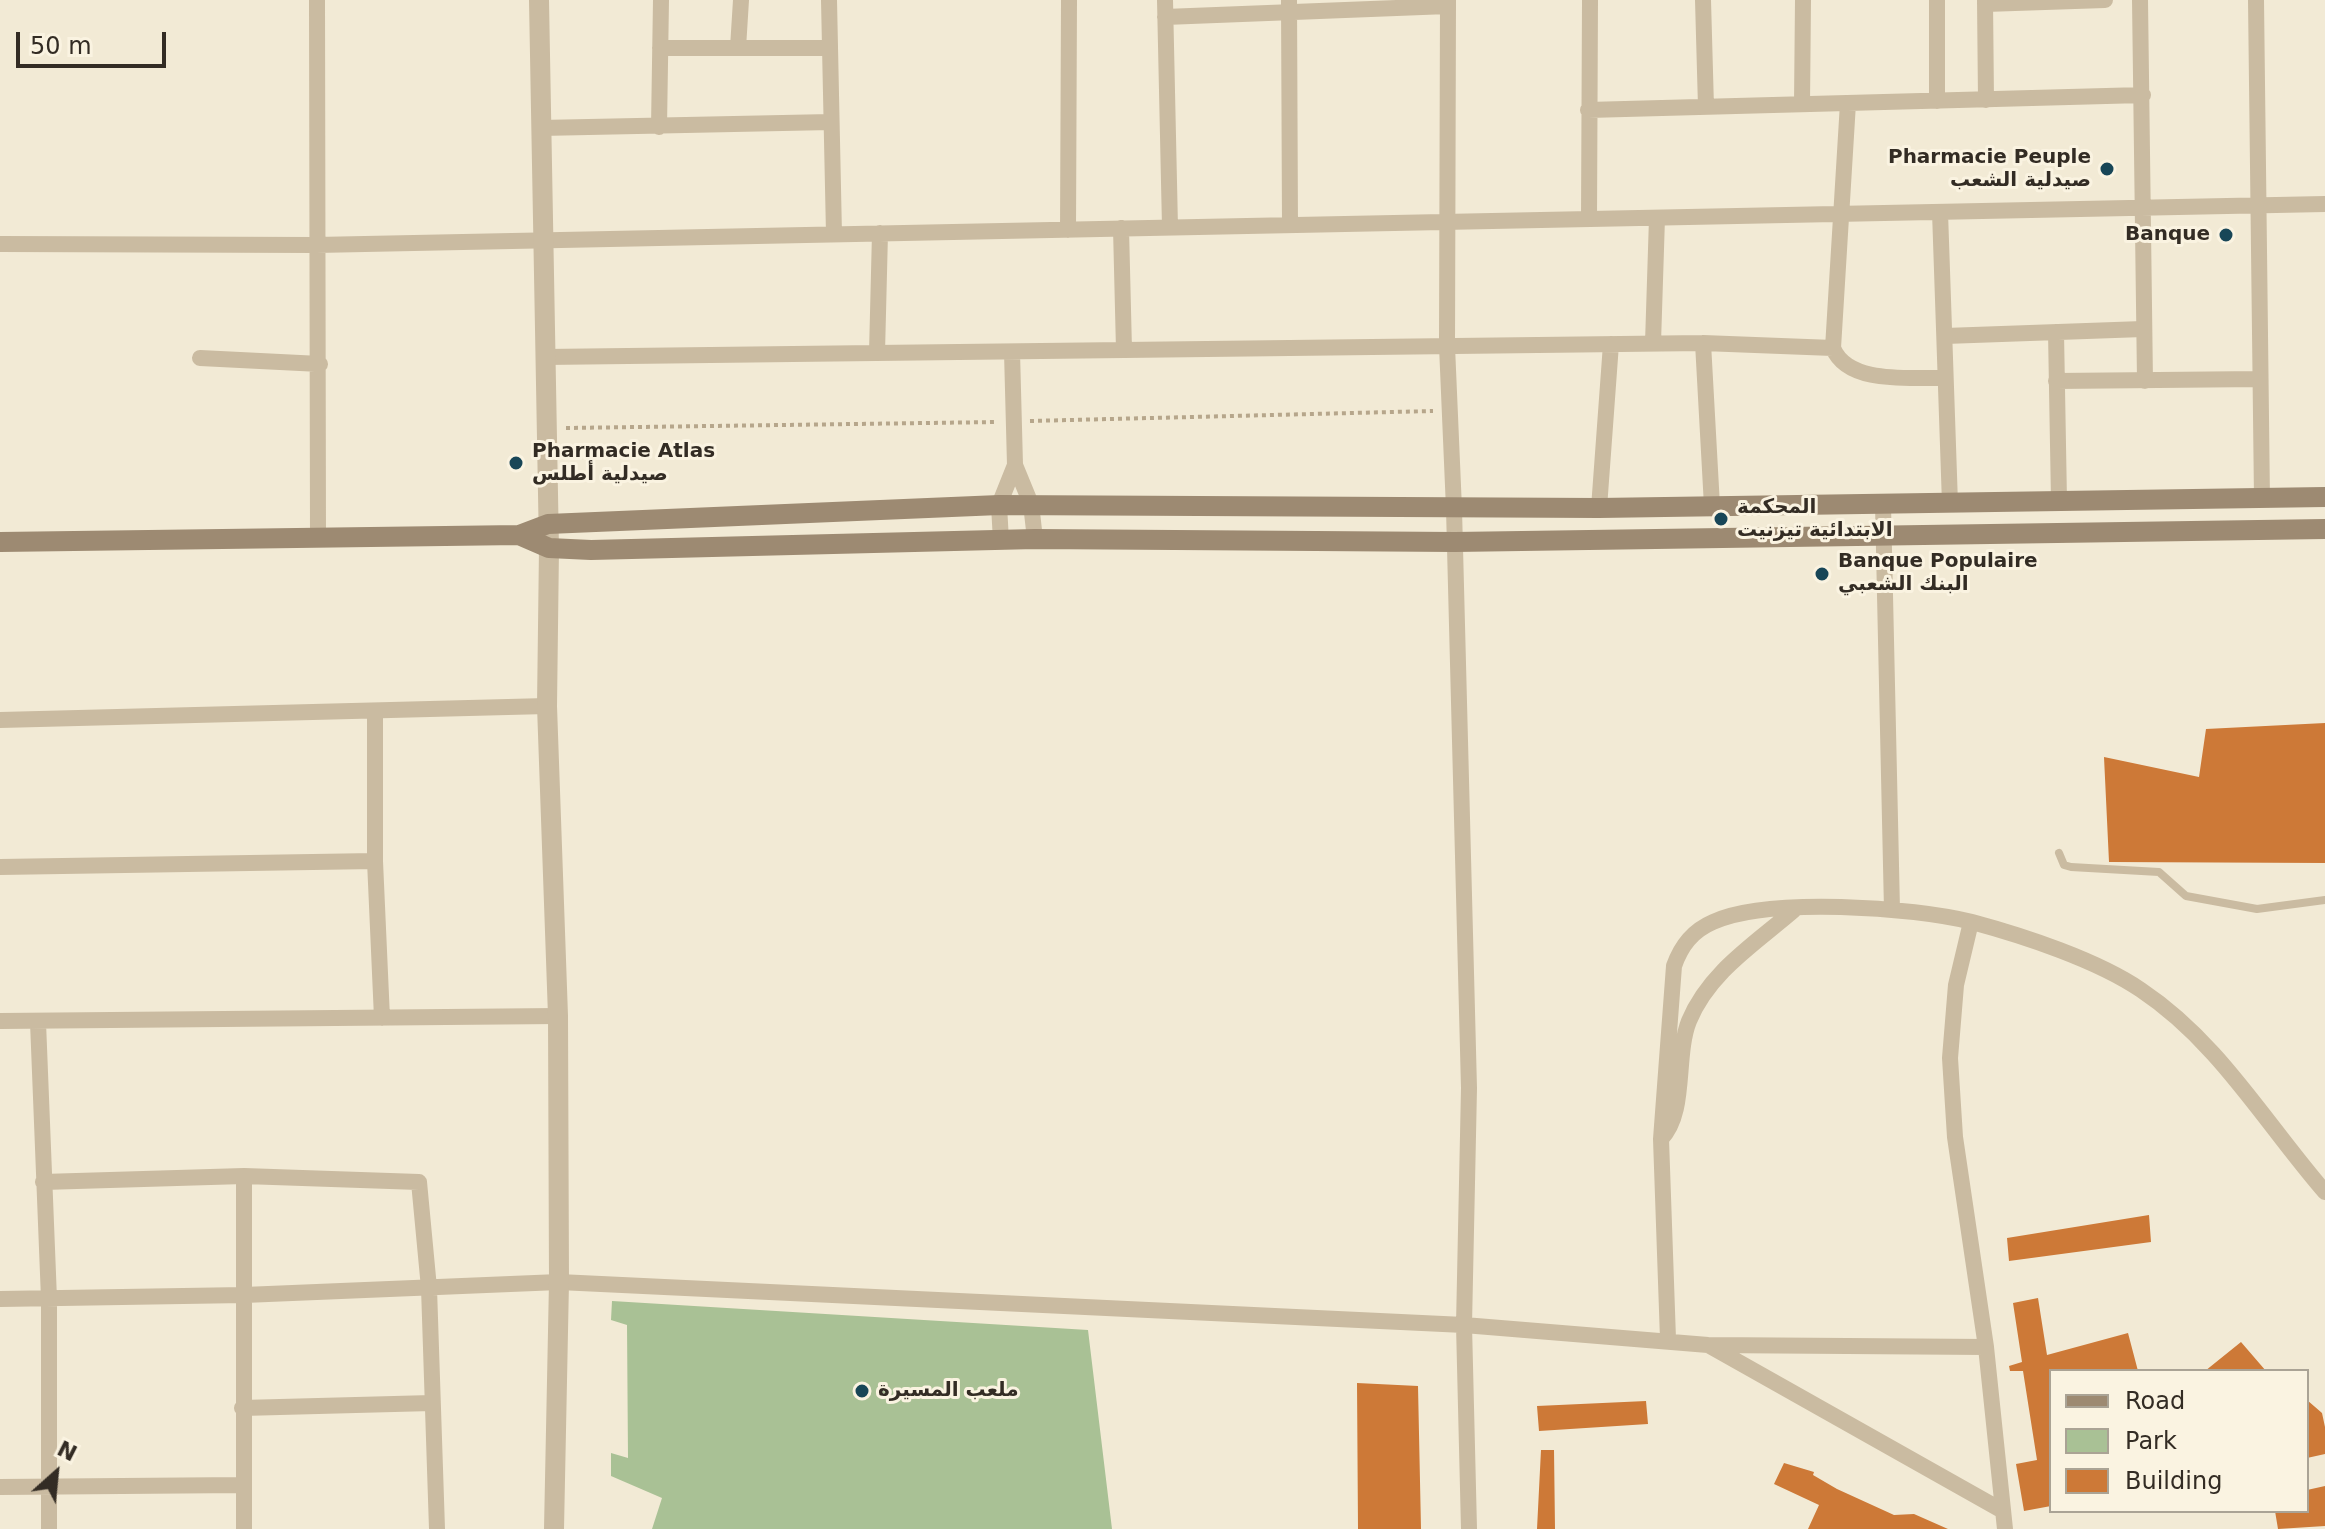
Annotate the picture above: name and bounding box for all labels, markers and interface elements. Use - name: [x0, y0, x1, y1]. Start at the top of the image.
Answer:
- scale bar: [20, 16, 170, 66]
- text: 50 m: [30, 32, 92, 60]
- place label: Pharmacie Peuple صيدلية الشعب: [1888, 146, 2091, 193]
- marker: Pharmacie Peuple صيدلية الشعب: [2098, 160, 2116, 178]
- place label: Banque: [2125, 223, 2210, 247]
- marker: Banque: [2217, 226, 2235, 244]
- place label: Pharmacie Atlas صيدلية أطلس: [532, 440, 715, 487]
- marker: Pharmacie Atlas صيدلية أطلس: [507, 454, 525, 472]
- place label: المحكمة الابتدائية تيزنيت: [1737, 496, 1893, 543]
- marker: المحكمة الابتدائية تيزنيت: [1712, 510, 1730, 528]
- place label: Banque Populaire البنك الشعبي: [1838, 550, 2038, 597]
- marker: Banque Populaire البنك الشعبي: [1813, 565, 1831, 583]
- legend: [2049, 1369, 2309, 1513]
- place label: ملعب المسيرة: [878, 1379, 1019, 1403]
- marker: ملعب المسيرة: [853, 1382, 871, 1400]
- text: Road: [2125, 1387, 2185, 1415]
- text: Park: [2125, 1427, 2177, 1455]
- north arrow: [16, 1433, 96, 1513]
- text: N: [53, 1436, 81, 1466]
- text: Building: [2125, 1467, 2222, 1495]

